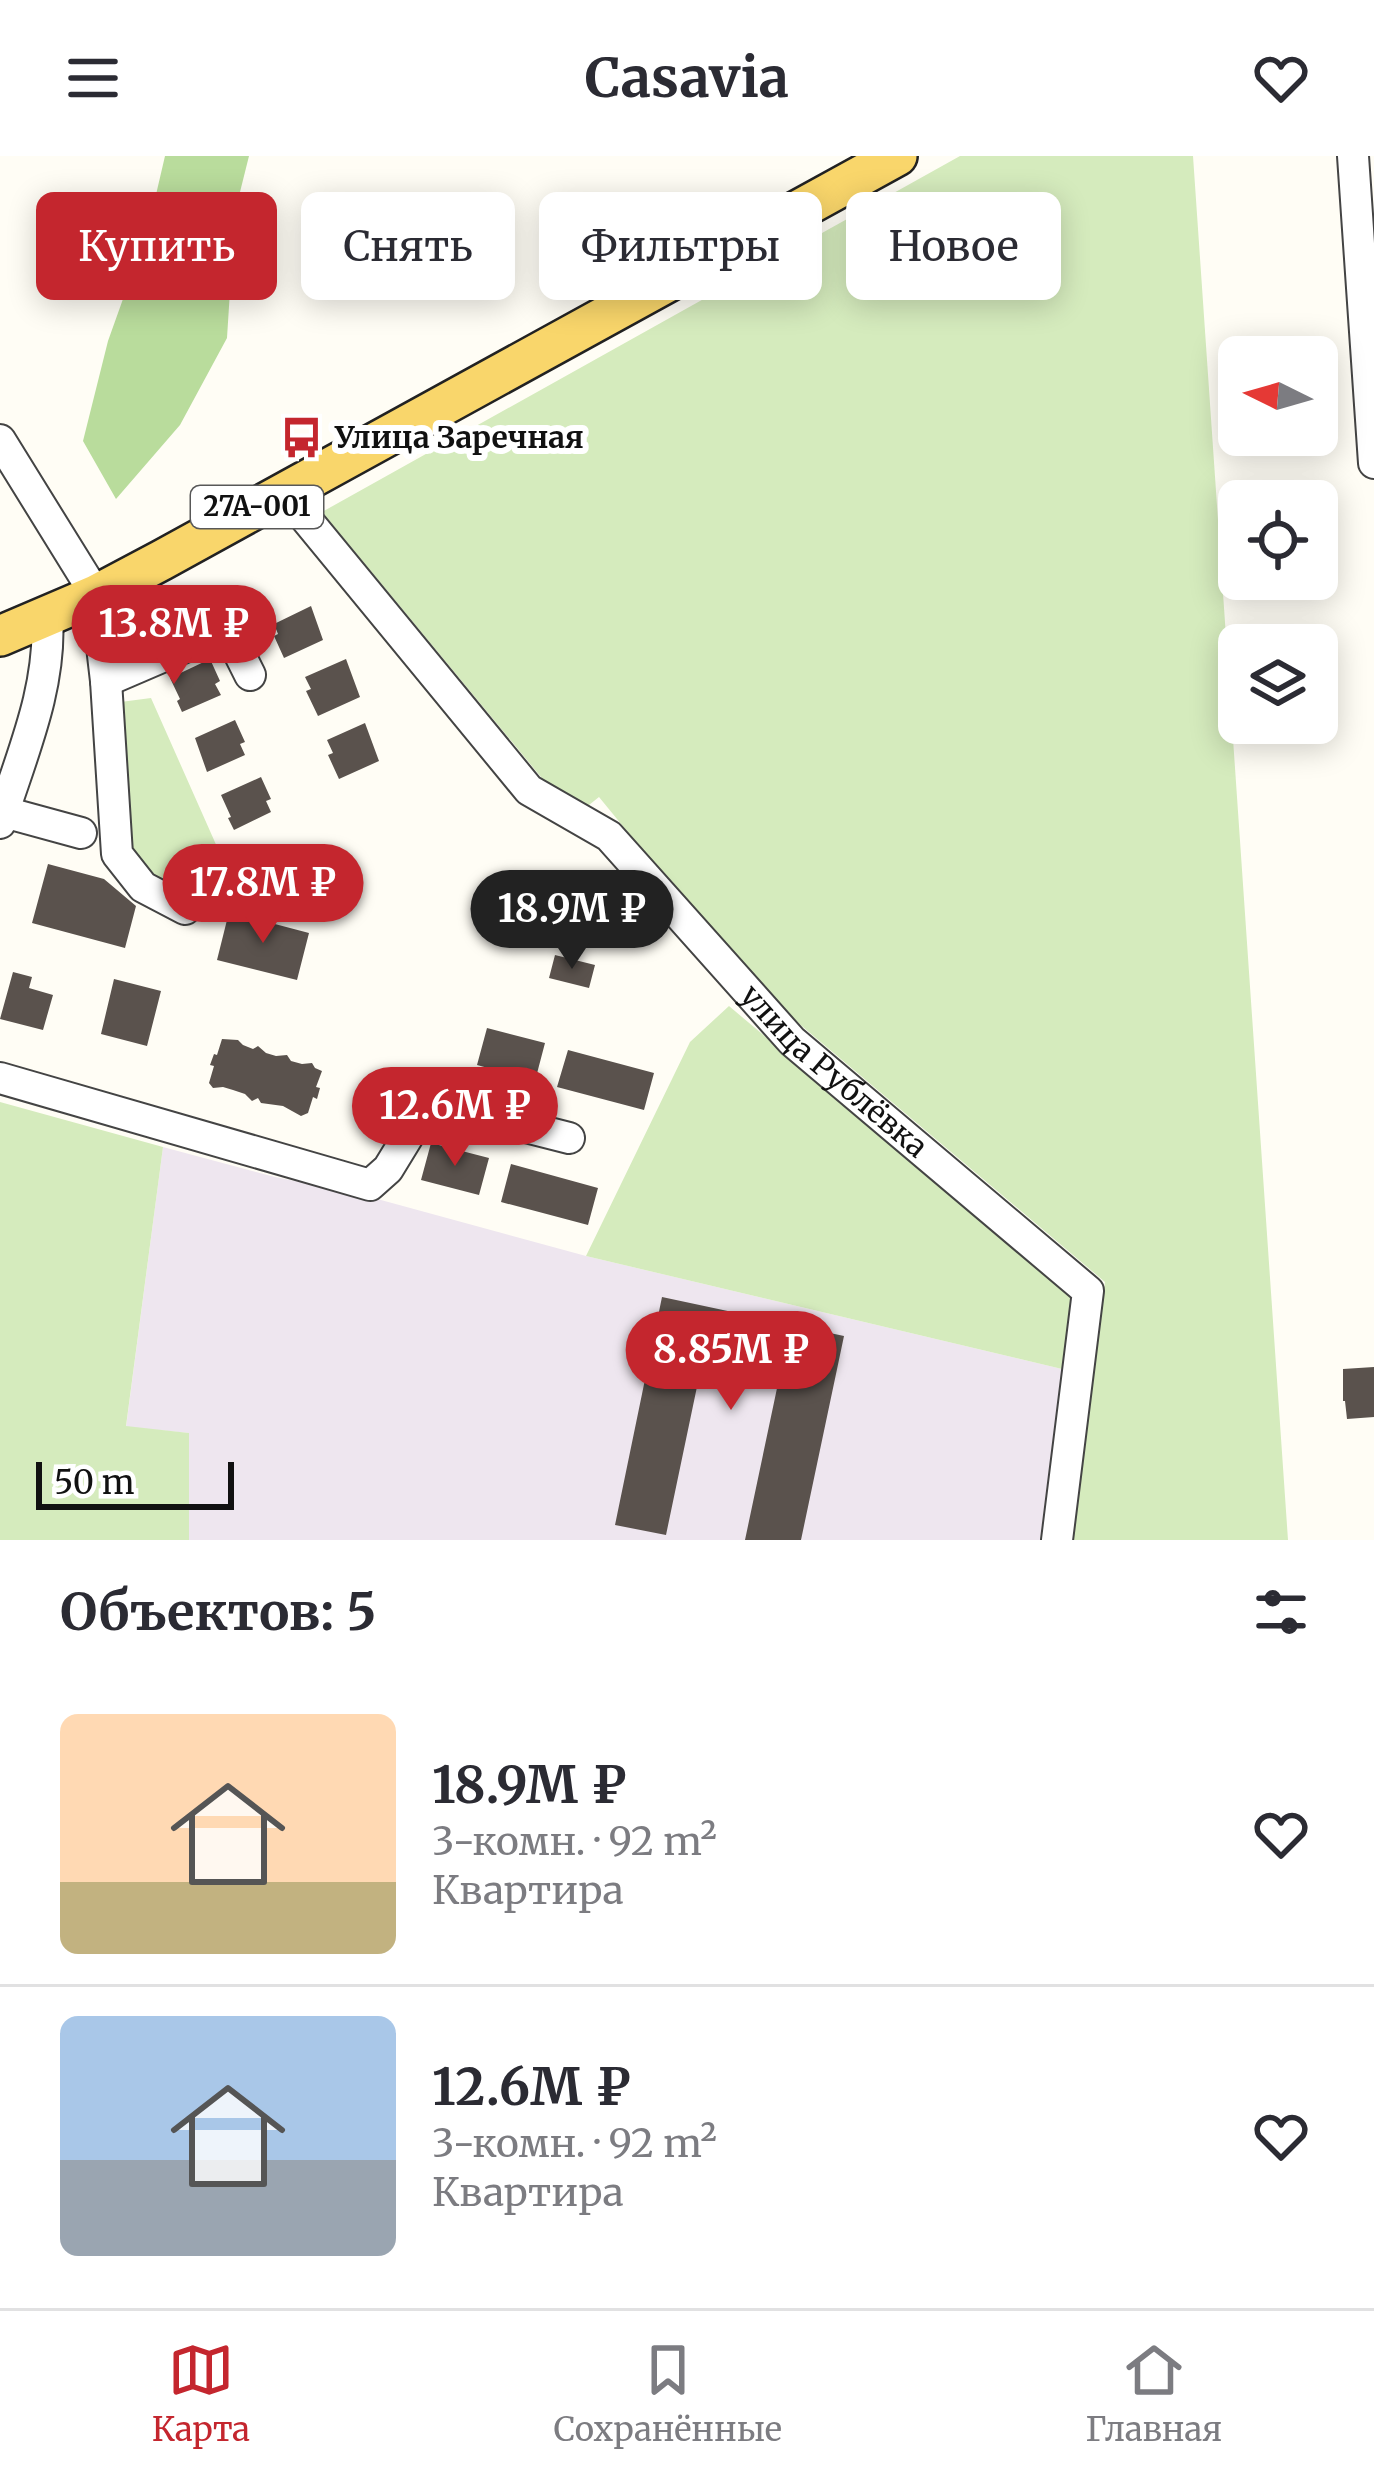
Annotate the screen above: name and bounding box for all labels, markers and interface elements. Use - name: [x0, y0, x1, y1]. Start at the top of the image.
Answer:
- text: Casavia: [585, 44, 789, 112]
- icon: menu: [60, 45, 126, 111]
- icon: heart: [1248, 45, 1314, 111]
- chip: Купить: [36, 192, 277, 300]
- chip: Снять: [301, 192, 515, 300]
- chip: Фильтры: [539, 192, 822, 300]
- chip: Новое: [846, 192, 1061, 300]
- north arrow: [1218, 336, 1338, 456]
- map controls: [1218, 336, 1338, 744]
- bus stop icon: Улица Заречная: [278, 415, 324, 461]
- place label: Улица Заречная: [334, 418, 584, 456]
- button: locate: [1218, 480, 1338, 600]
- road number: 27А-001: [191, 486, 323, 528]
- pin: 13.8M ₽: [63, 585, 285, 687]
- text: 13.8M ₽: [99, 599, 249, 648]
- button: layers: [1218, 624, 1338, 744]
- pin: 17.8M ₽: [152, 844, 374, 946]
- text: 17.8M ₽: [190, 858, 336, 907]
- pin: 18.9M ₽: [461, 870, 683, 972]
- text: 18.9M ₽: [498, 884, 646, 933]
- street label: улица Рублёвка: [733, 976, 936, 1165]
- pin: 12.6M ₽: [344, 1067, 566, 1169]
- text: 12.6M ₽: [379, 1081, 531, 1130]
- pin: 8.85M ₽: [620, 1311, 842, 1413]
- text: 8.85M ₽: [653, 1325, 809, 1374]
- scale bar: [36, 1456, 234, 1509]
- text: 50 m: [54, 1462, 135, 1503]
- icon: filters: [1248, 1579, 1314, 1645]
- text: Объектов: 5: [60, 1580, 376, 1644]
- text: 18.9M ₽: [432, 1753, 627, 1817]
- icon: home: [156, 1762, 300, 1906]
- icon: heart: [1248, 1801, 1314, 1867]
- text: 3-комн. · 92 m²: [432, 1817, 717, 1866]
- text: Квартира: [432, 1866, 624, 1915]
- text: 12.6M ₽: [432, 2055, 631, 2119]
- icon: home: [156, 2064, 300, 2208]
- icon: heart: [1248, 2103, 1314, 2169]
- text: 3-комн. · 92 m²: [432, 2119, 717, 2168]
- text: Квартира: [432, 2168, 624, 2217]
- tab: Карта: [152, 2337, 250, 2450]
- tab: Сохранённые: [554, 2337, 782, 2450]
- tab: Главная: [1086, 2337, 1222, 2450]

